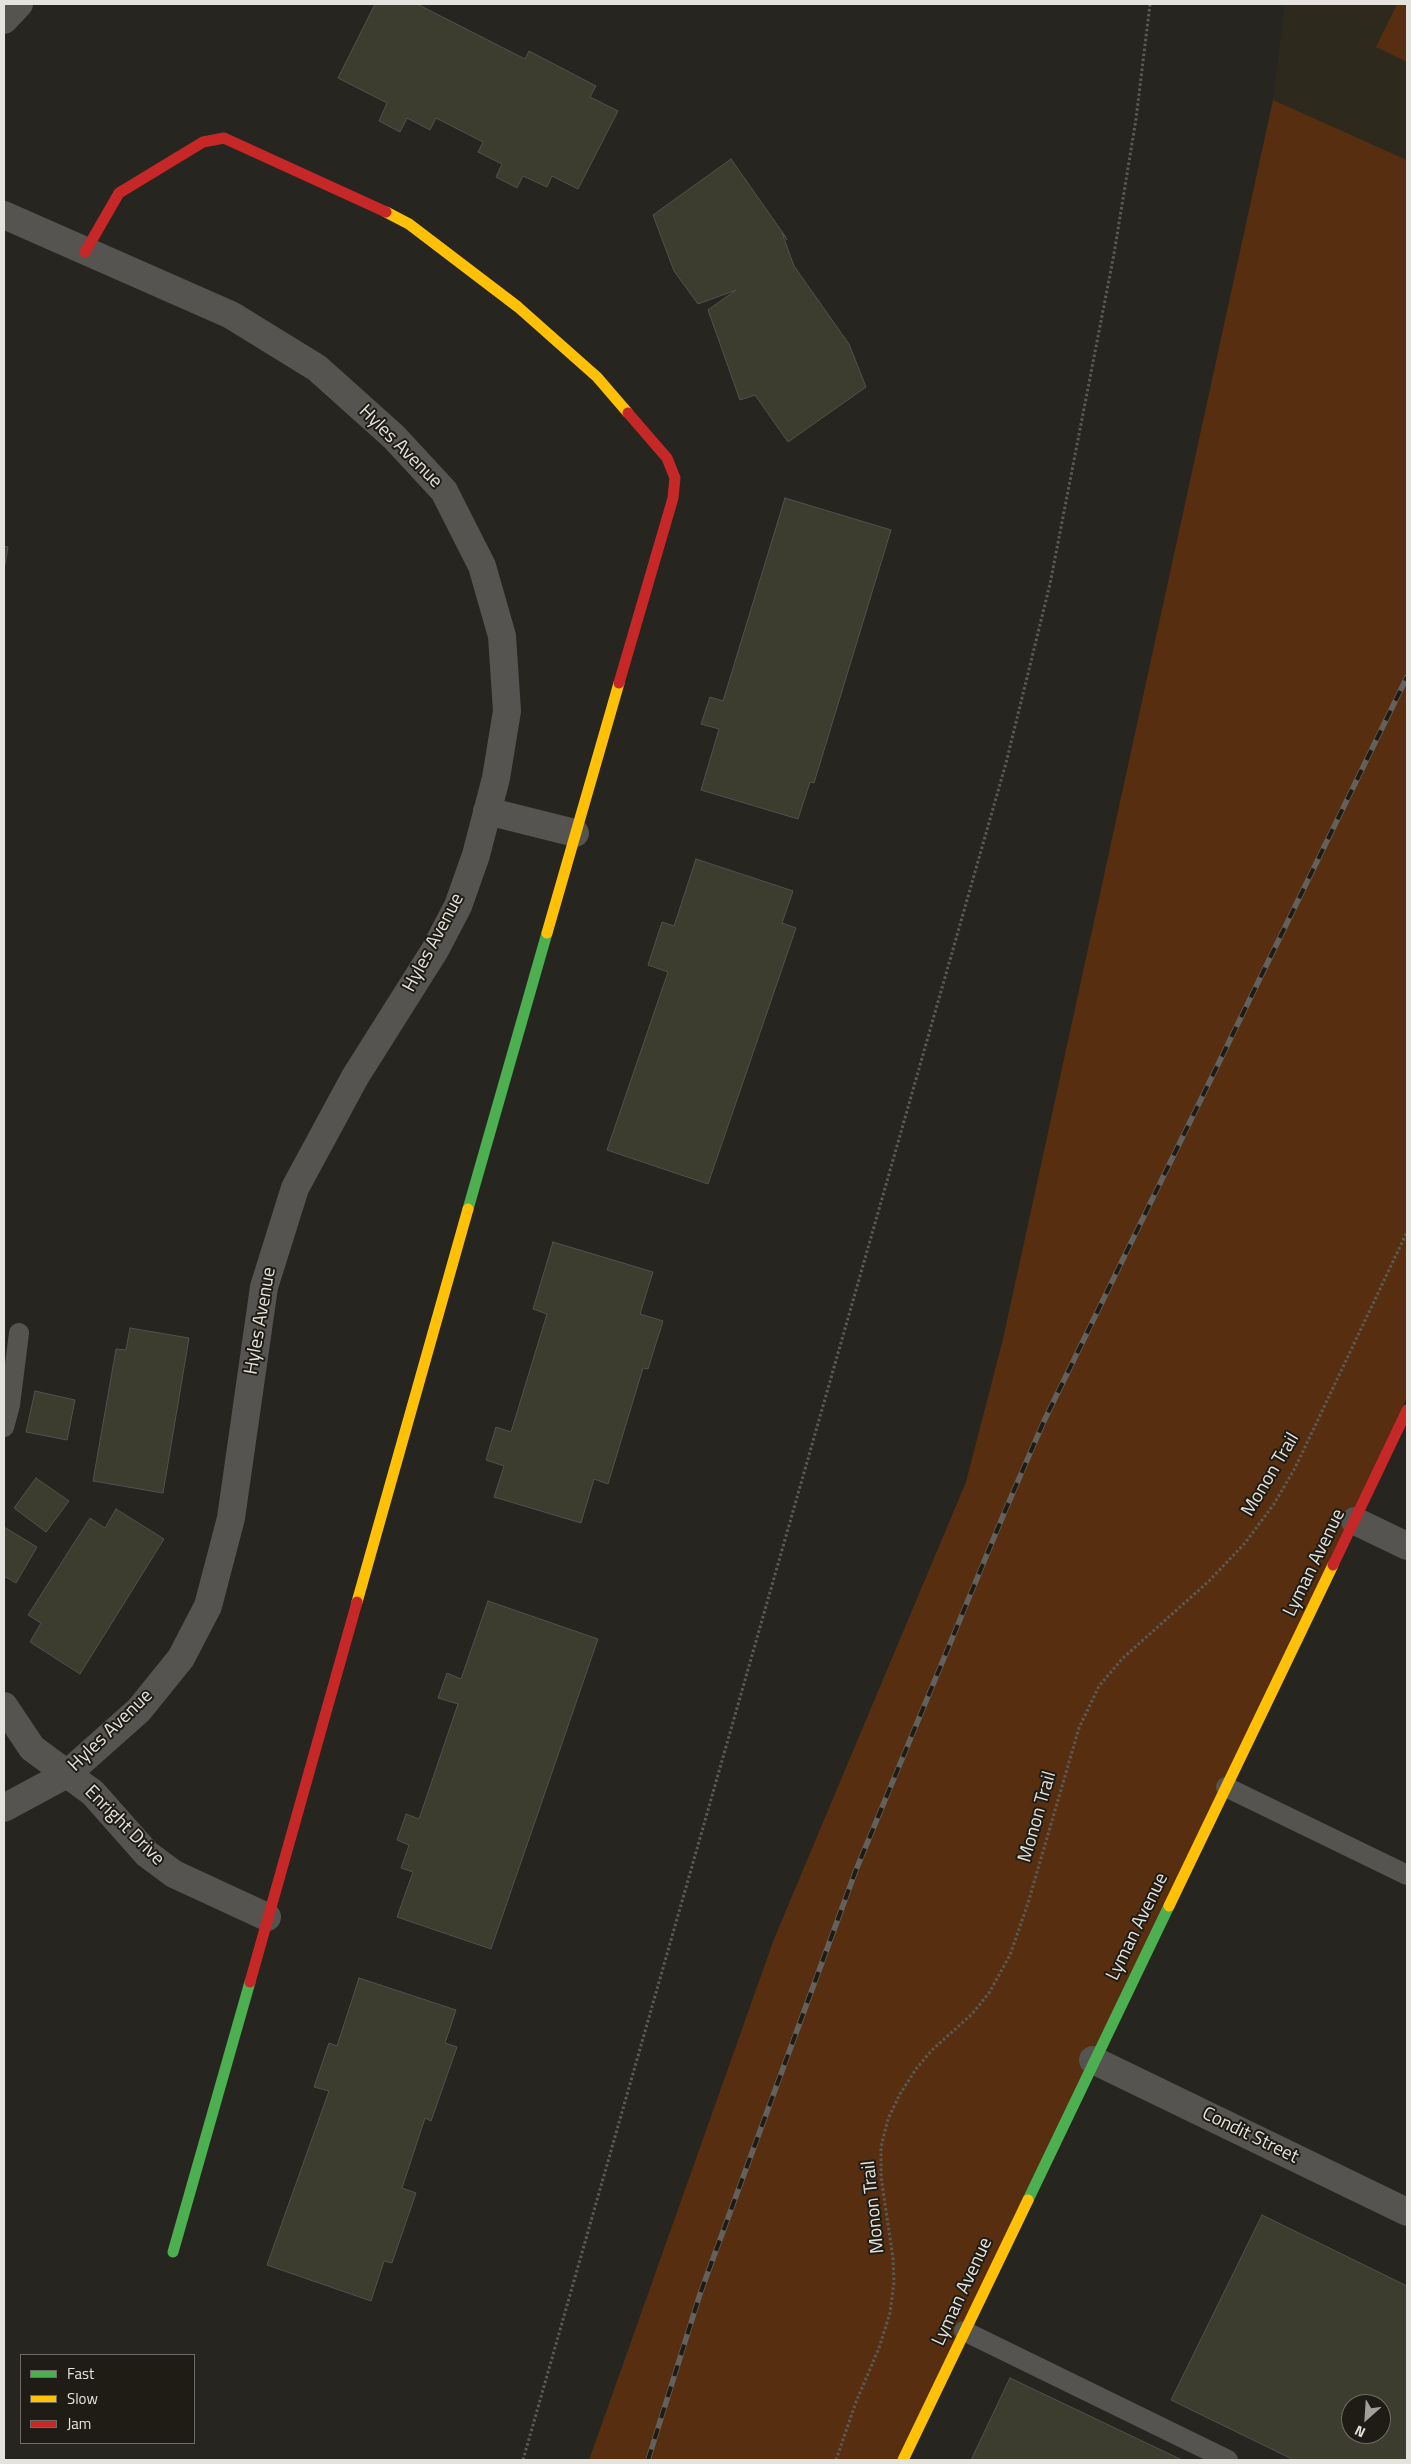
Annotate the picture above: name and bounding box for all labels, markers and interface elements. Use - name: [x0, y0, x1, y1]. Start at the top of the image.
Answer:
- street label: Hyles Avenue: [354, 401, 446, 493]
- street label: Hyles Avenue: [398, 890, 470, 996]
- street label: Hyles Avenue: [240, 1266, 282, 1376]
- street label: Monon Trail: [1237, 1429, 1305, 1521]
- street label: Lyman Avenue: [1279, 1506, 1351, 1620]
- street label: Hyles Avenue: [64, 1685, 158, 1777]
- street label: Monon Trail: [1014, 1769, 1062, 1865]
- street label: Enright Drive: [79, 1781, 169, 1871]
- street label: Lyman Avenue: [1102, 1870, 1174, 1984]
- street label: Condit Street: [1198, 2103, 1302, 2169]
- street label: Monon Trail: [858, 2159, 890, 2255]
- street label: Lyman Avenue: [928, 2234, 998, 2350]
- legend: [20, 2354, 195, 2444]
- text: Fast: [67, 2362, 94, 2385]
- text: Slow: [67, 2387, 98, 2410]
- north arrow: [1341, 2394, 1391, 2444]
- text: Jam: [67, 2412, 91, 2435]
- text: N: [1351, 2420, 1369, 2444]

